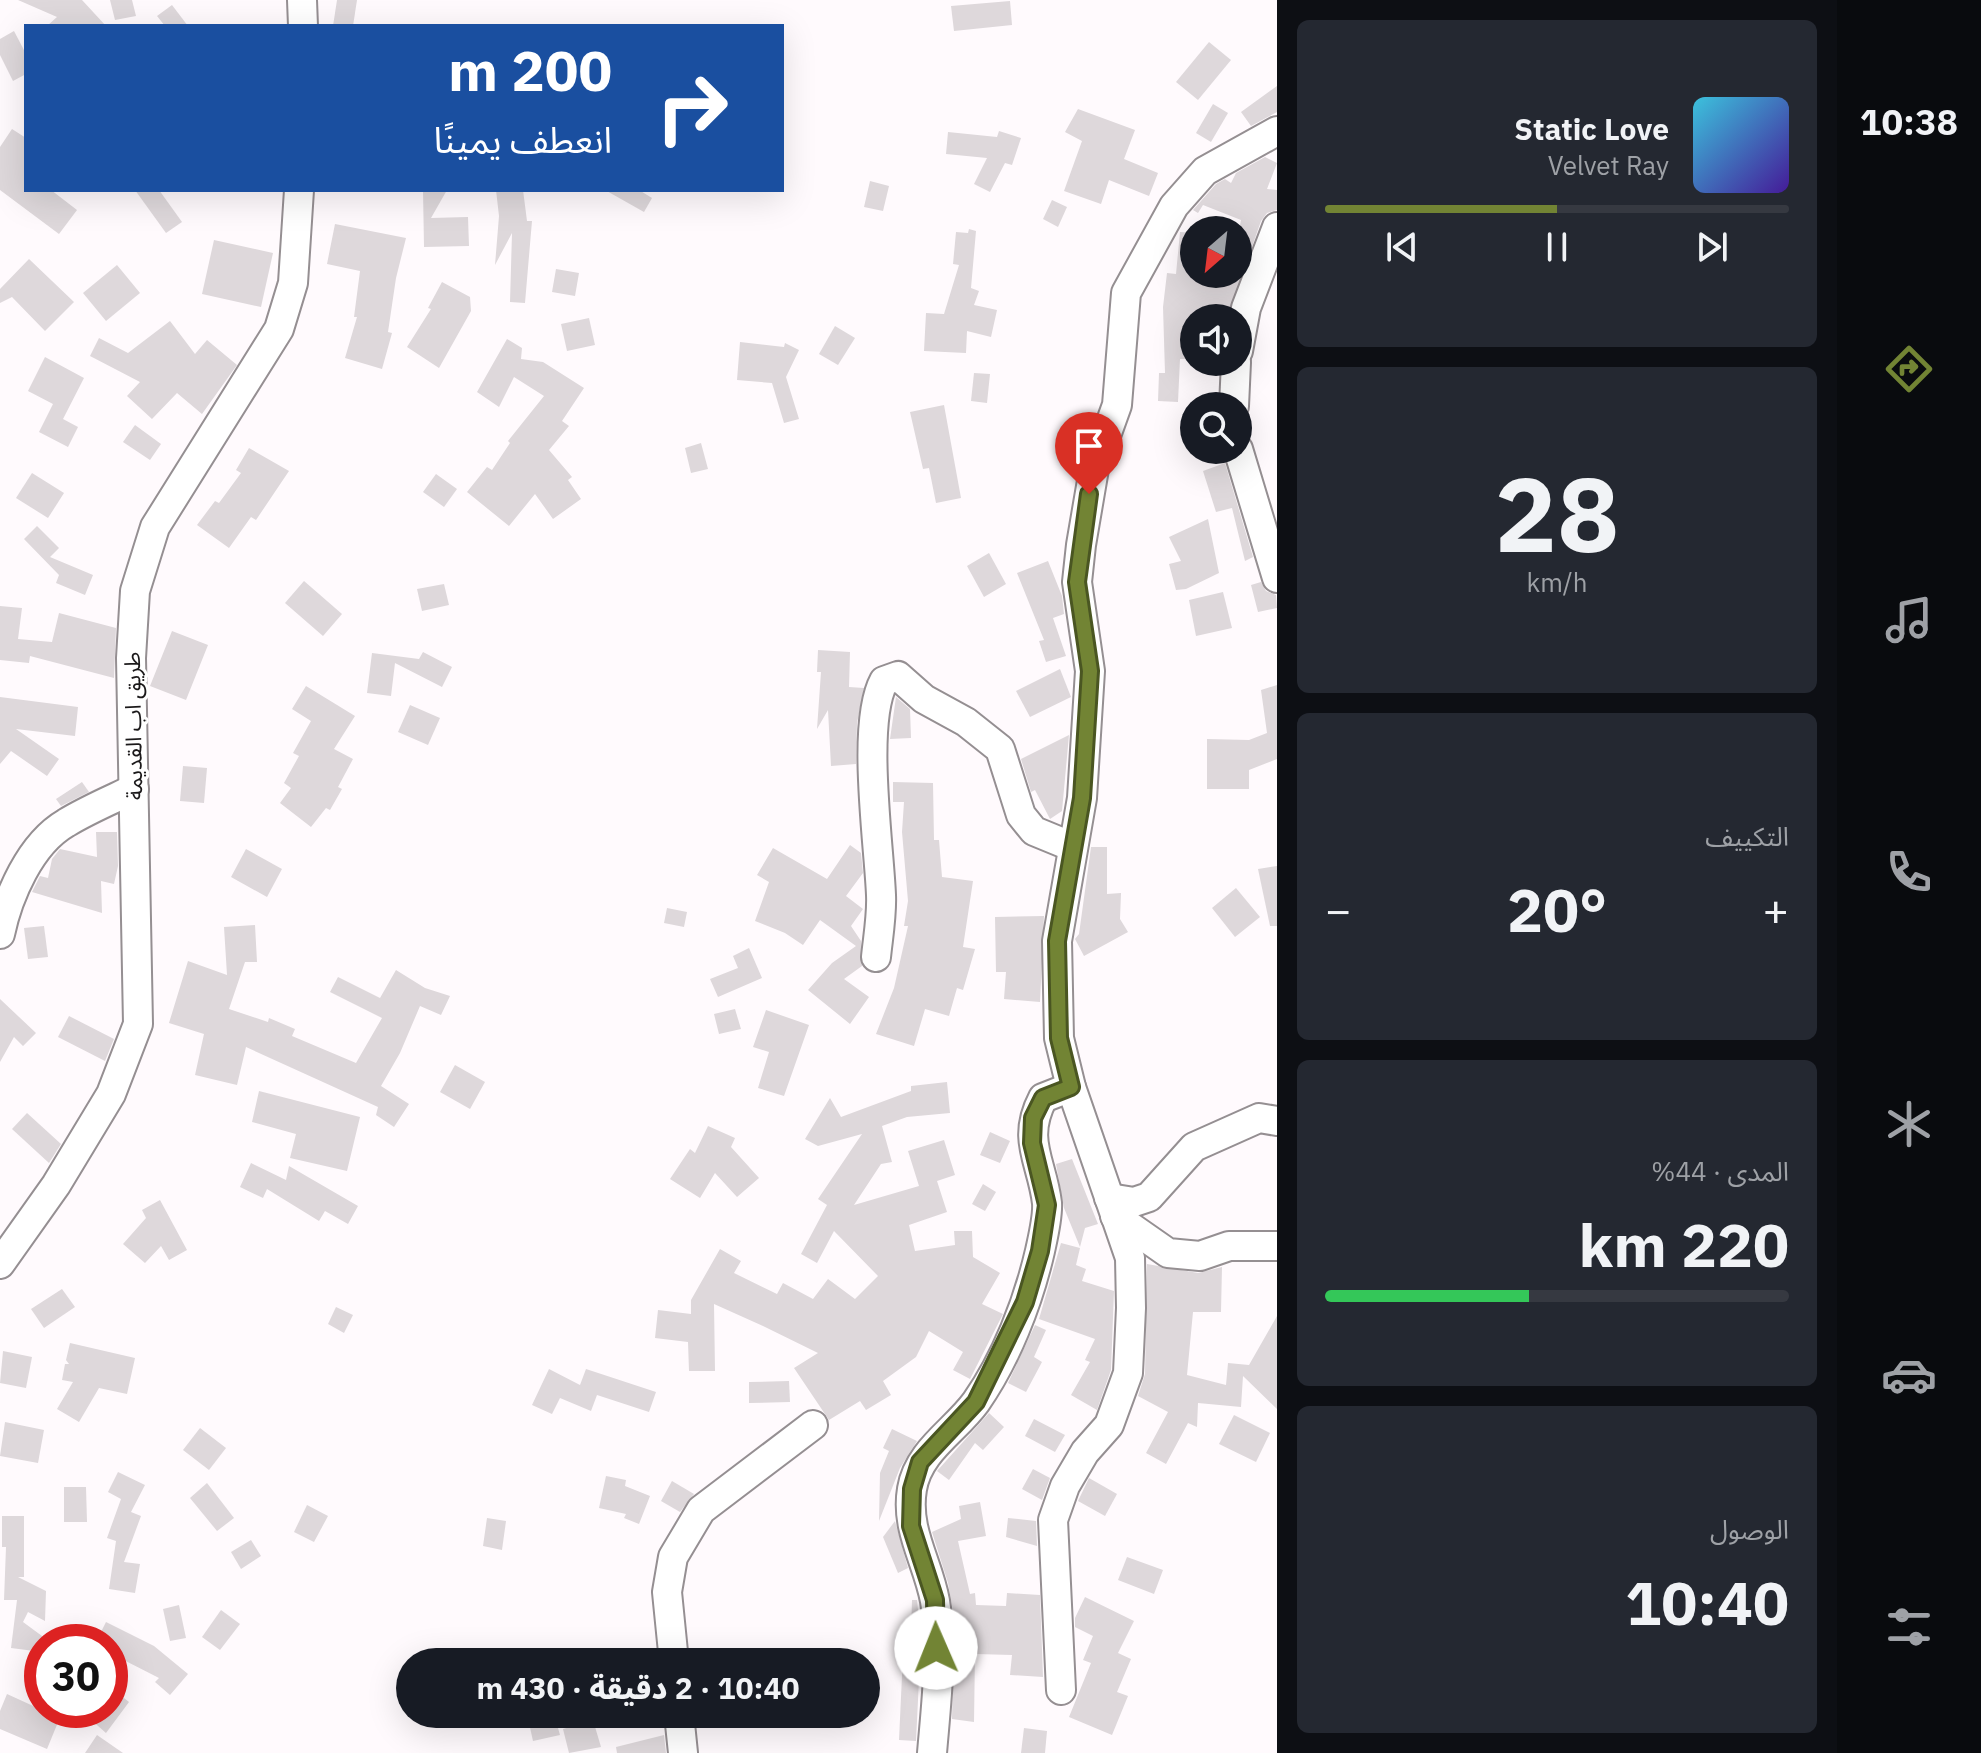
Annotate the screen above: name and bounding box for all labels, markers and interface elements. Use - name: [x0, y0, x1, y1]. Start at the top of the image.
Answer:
- text: 200 m: [448, 34, 612, 106]
- icon: right: [640, 56, 744, 160]
- text: 10:38: [1860, 98, 1958, 145]
- text: Static Love: [1514, 109, 1669, 148]
- text: انعطف يمينًا: [434, 116, 612, 163]
- text: Velvet Ray: [1548, 148, 1669, 182]
- north arrow: [1180, 216, 1252, 288]
- map controls: [1180, 216, 1252, 464]
- icon: previous: [1380, 225, 1424, 269]
- icon: pause: [1535, 225, 1579, 269]
- icon: next: [1690, 225, 1734, 269]
- button: sound: [1180, 304, 1252, 376]
- icon: directions: [1881, 341, 1937, 397]
- button: search: [1180, 392, 1252, 464]
- pin: [1055, 412, 1123, 494]
- icon: arrive: [1067, 424, 1111, 468]
- text: 28: [1495, 445, 1619, 581]
- text: km/h: [1526, 565, 1588, 599]
- icon: music: [1881, 592, 1937, 648]
- street label: طريق اب القديمة: [117, 652, 148, 800]
- text: التكييف: [1705, 819, 1789, 853]
- icon: phone: [1881, 844, 1937, 900]
- text: 20°: [1507, 870, 1607, 949]
- text: −: [1325, 881, 1351, 938]
- text: +: [1763, 881, 1789, 938]
- icon: climate: [1881, 1096, 1937, 1152]
- text: المدى · 44%: [1651, 1154, 1789, 1188]
- text: 220 km: [1579, 1205, 1789, 1284]
- icon: car: [1881, 1347, 1937, 1403]
- text: الوصول: [1710, 1512, 1789, 1546]
- text: 10:40: [1625, 1563, 1789, 1642]
- icon: filters: [1881, 1599, 1937, 1655]
- position arrow: [894, 1606, 978, 1690]
- speed limit sign: 30: [24, 1624, 128, 1728]
- text: 10:40 · 2 دقيقة · 430 m: [476, 1668, 800, 1707]

